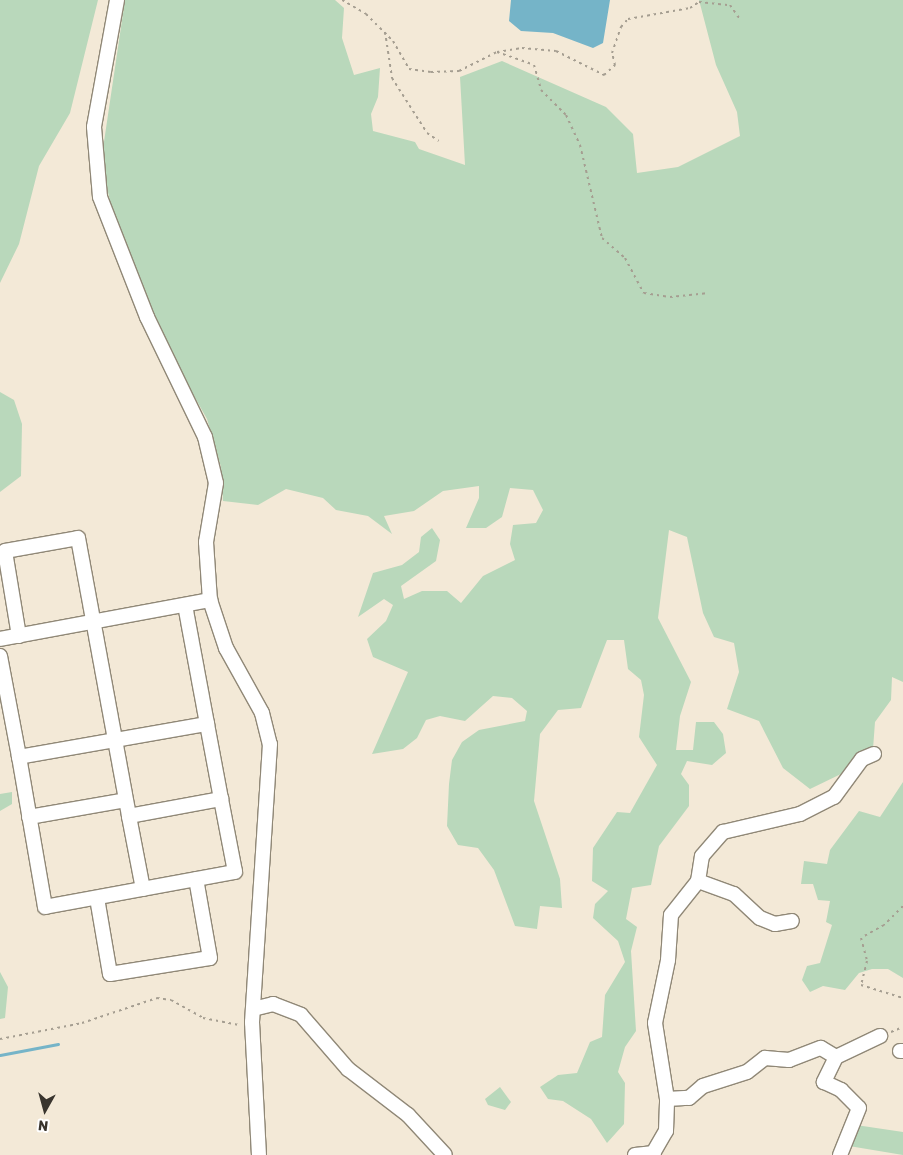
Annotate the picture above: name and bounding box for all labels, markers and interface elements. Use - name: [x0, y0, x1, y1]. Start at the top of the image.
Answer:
- north arrow: [20, 1085, 70, 1135]
- text: N: [37, 1116, 49, 1134]

